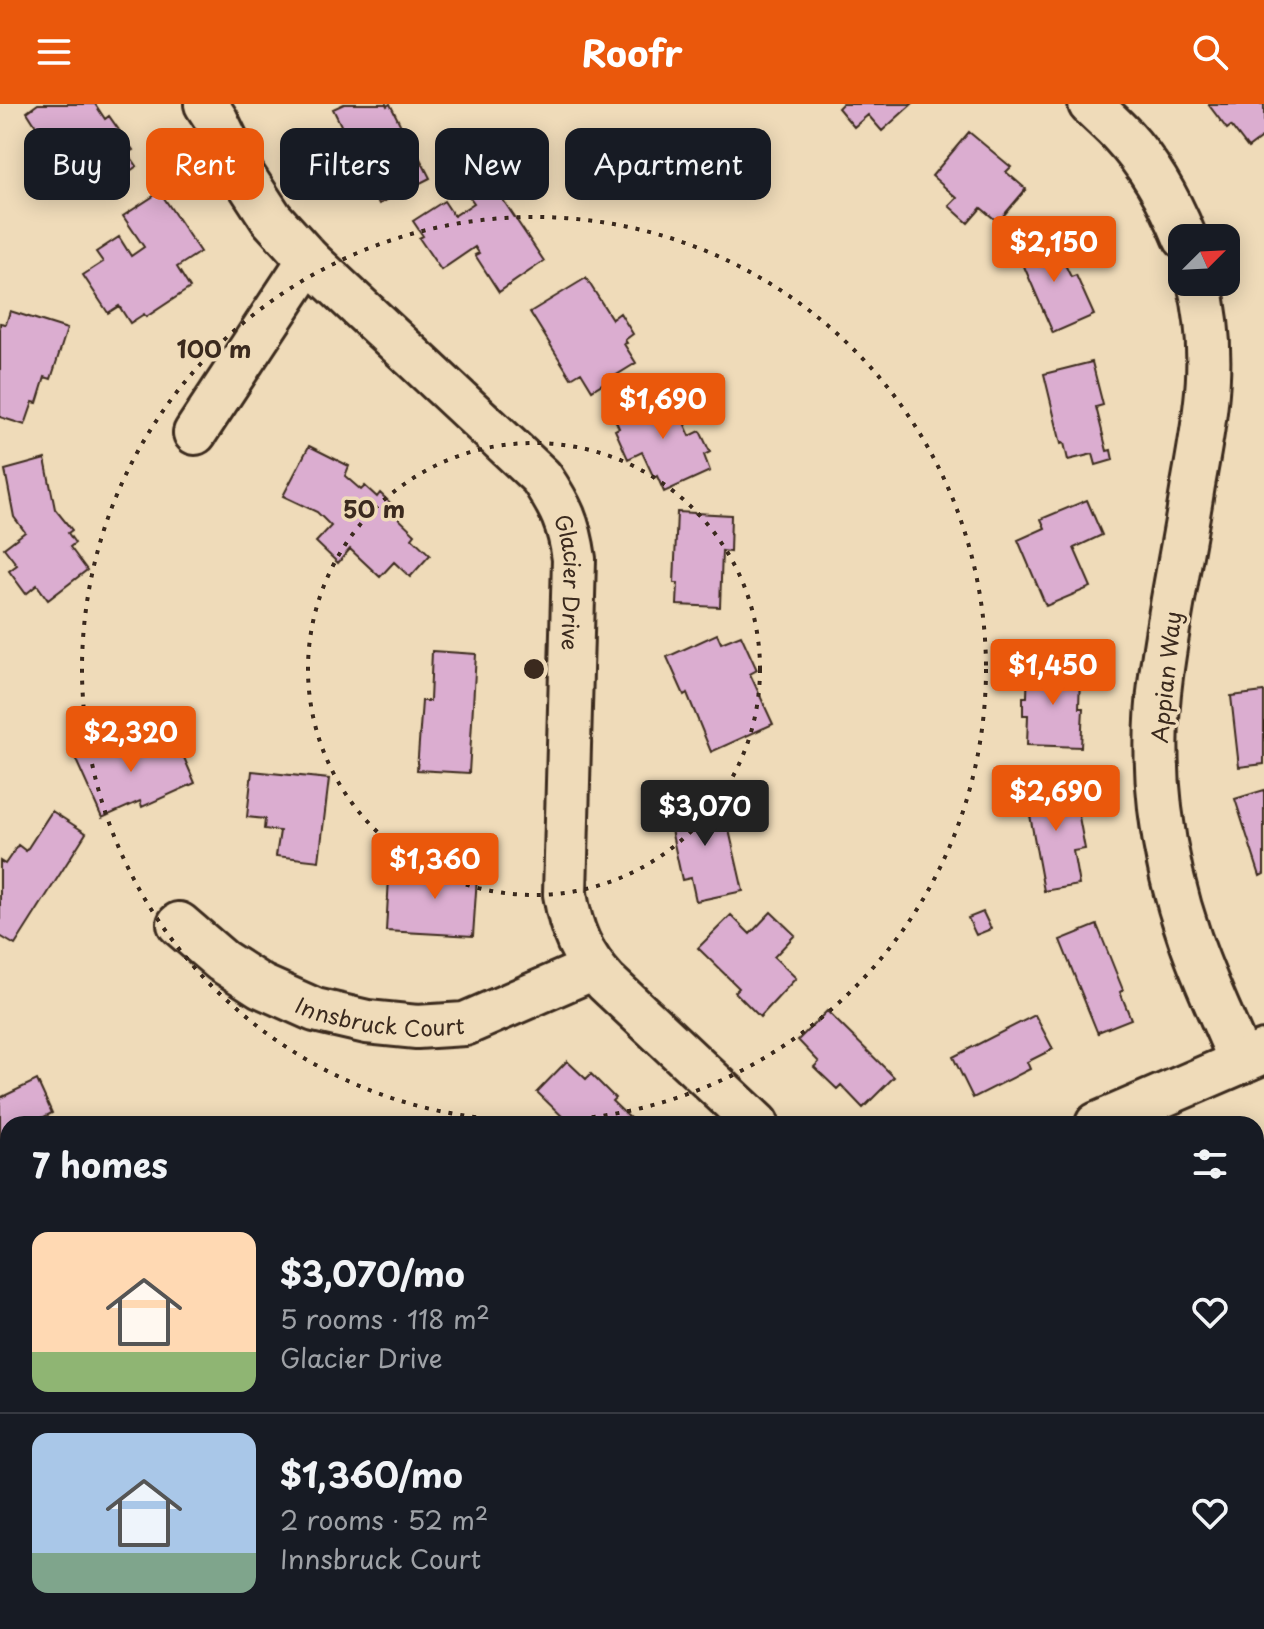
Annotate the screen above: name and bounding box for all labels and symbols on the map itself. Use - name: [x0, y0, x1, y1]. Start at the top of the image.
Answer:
- pin: $2,150: [989, 216, 1119, 284]
- north arrow: [1168, 224, 1240, 296]
- text: 100 m: [177, 330, 251, 366]
- pin: $1,690: [598, 373, 728, 441]
- text: 50 m: [343, 490, 405, 526]
- street label: Glacier Drive: [547, 509, 591, 651]
- street label: Appian Way: [1142, 610, 1188, 744]
- pin: $1,450: [988, 639, 1118, 707]
- centre of rings: [520, 655, 548, 683]
- pin: $2,320: [66, 706, 196, 774]
- pin: $2,690: [991, 765, 1121, 833]
- pin: $3,070: [640, 780, 770, 848]
- pin: $1,360: [370, 833, 500, 901]
- street label: Innsbruck Court: [291, 987, 465, 1044]

